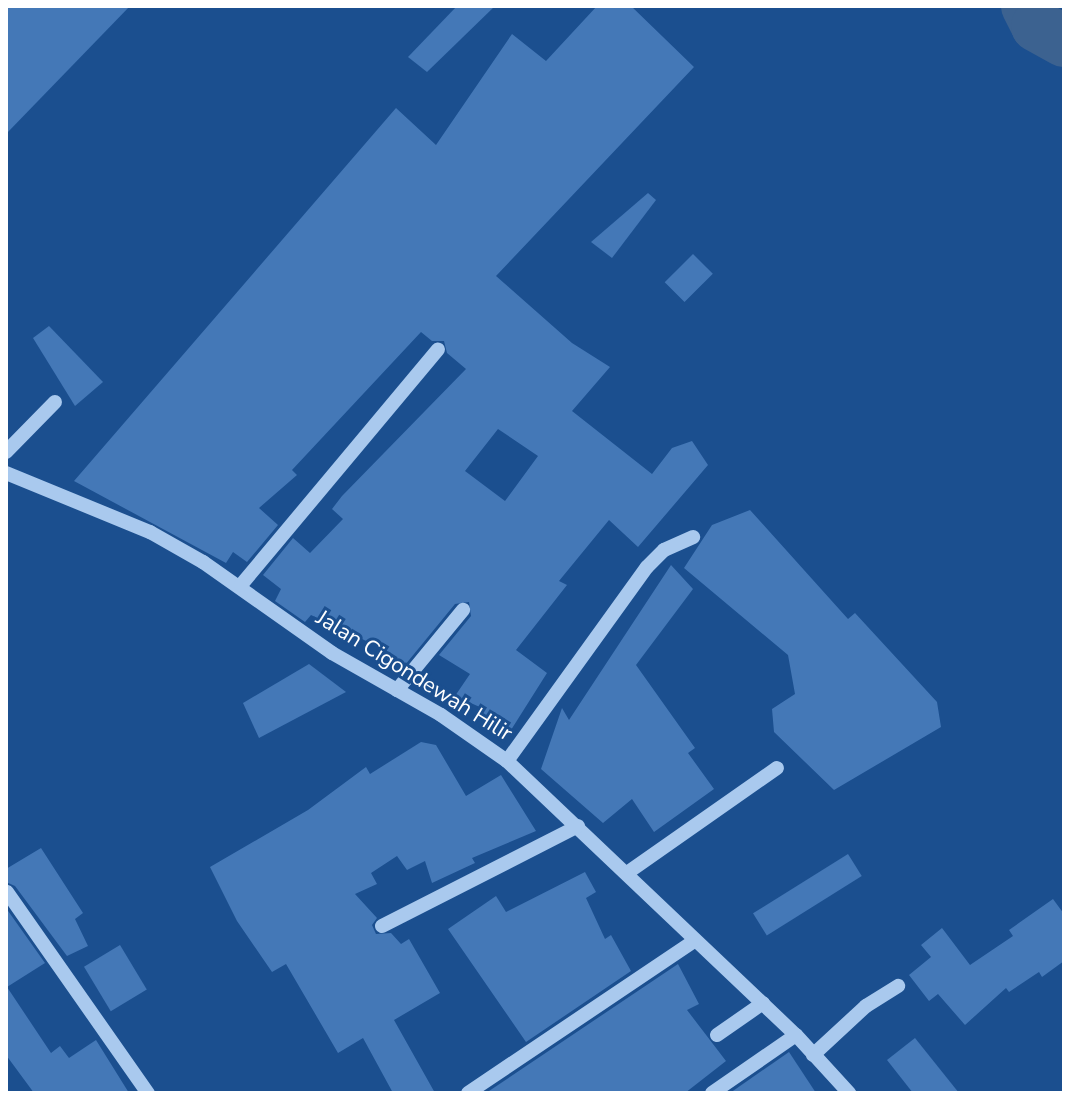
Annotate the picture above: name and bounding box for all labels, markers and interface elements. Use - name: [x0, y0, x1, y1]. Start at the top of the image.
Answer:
- street label: Jalan Cigondewah Hilir: [311, 605, 517, 747]

